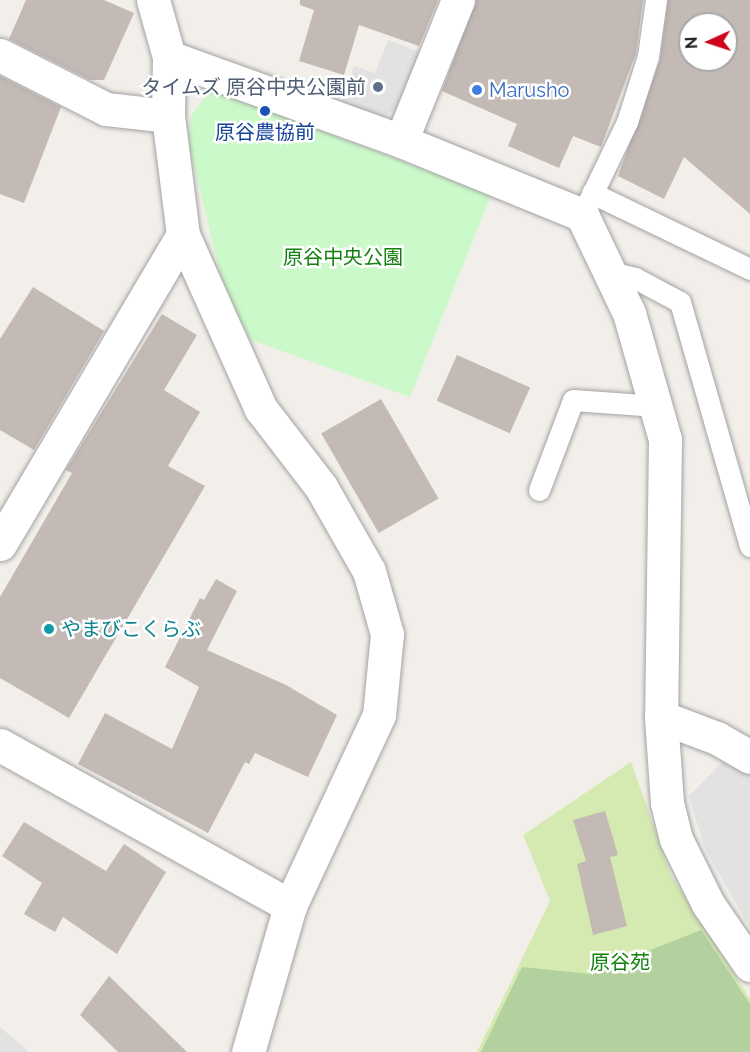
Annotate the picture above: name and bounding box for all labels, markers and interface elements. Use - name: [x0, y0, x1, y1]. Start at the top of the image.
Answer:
- north arrow: [678, 12, 738, 72]
- text: N: [682, 36, 701, 49]
- place label: タイムズ 原谷中央公園前: [141, 75, 366, 99]
- place label: Marusho: [489, 78, 569, 102]
- marker: タイムズ 原谷中央公園前: [371, 80, 385, 94]
- marker: Marusho: [470, 83, 484, 97]
- marker: 原谷農協前: [258, 104, 272, 118]
- place label: 原谷農協前: [215, 120, 315, 144]
- park label: 原谷中央公園: [283, 245, 403, 269]
- place label: やまびこくらぶ: [61, 617, 201, 641]
- marker: やまびこくらぶ: [42, 622, 56, 636]
- park label: 原谷苑: [590, 950, 650, 974]

